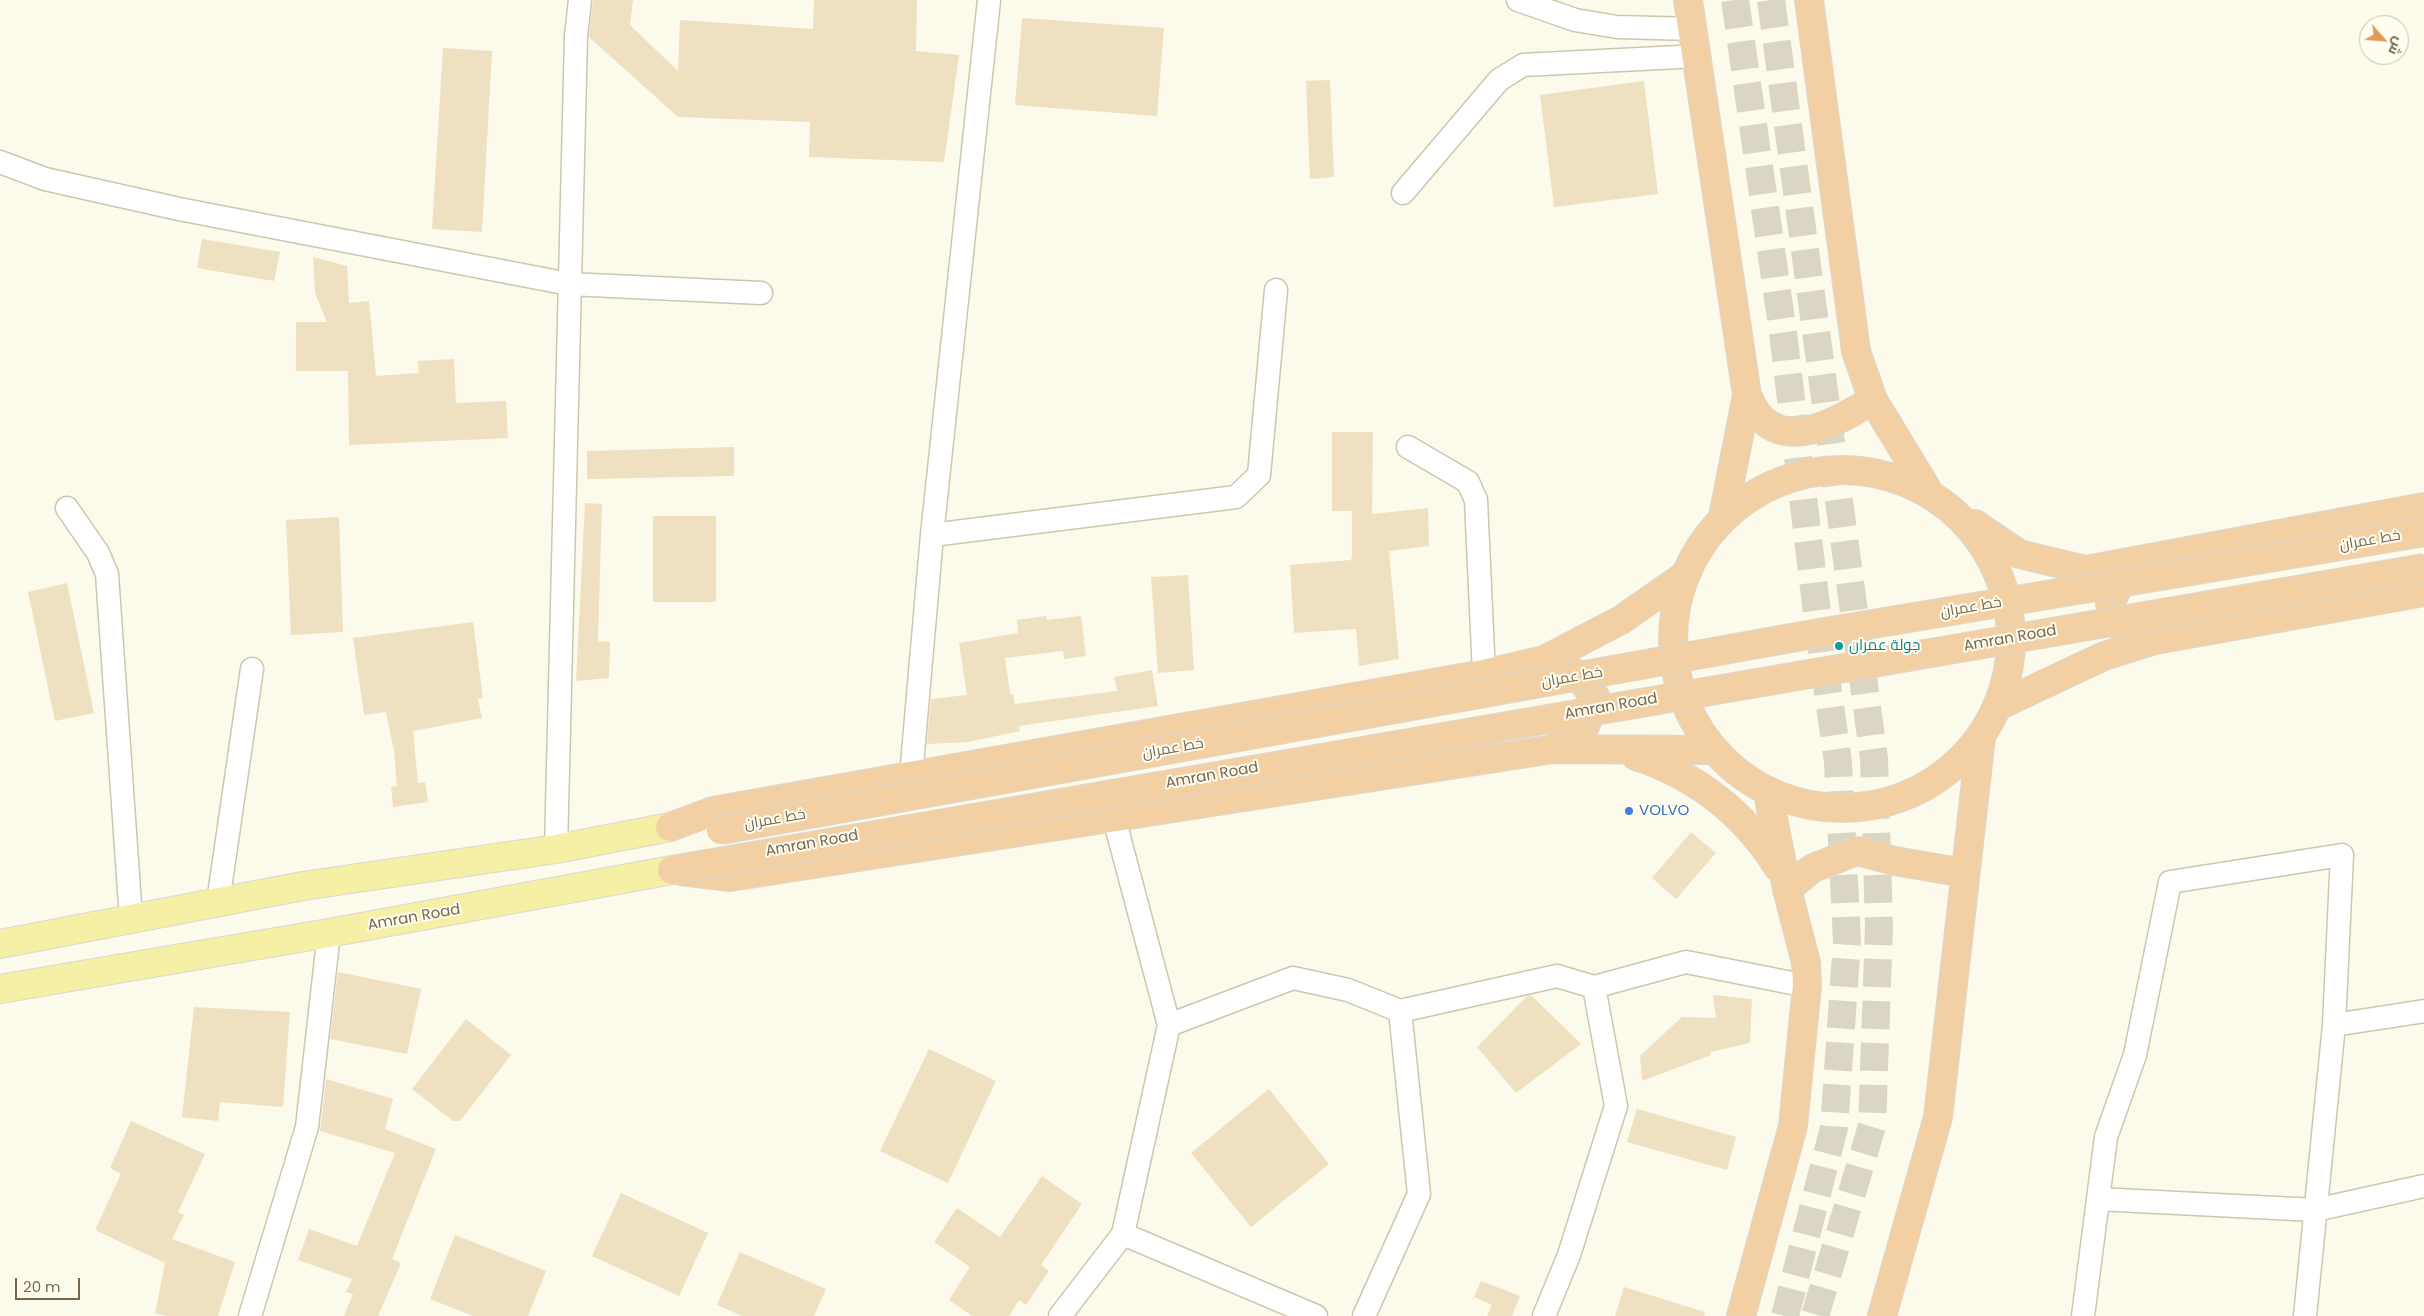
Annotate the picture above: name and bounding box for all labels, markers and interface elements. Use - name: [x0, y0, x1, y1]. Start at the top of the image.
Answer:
- north arrow: [2359, 15, 2409, 65]
- text: ش: [2383, 34, 2409, 59]
- street label: خط عمران: [2338, 527, 2402, 555]
- street label: خط عمران: [1939, 594, 2003, 622]
- street label: Amran Road: [1962, 622, 2058, 656]
- place label: جولة عمران: [1849, 637, 1920, 655]
- marker: جولة عمران: [1833, 640, 1845, 652]
- street label: خط عمران: [1540, 664, 1604, 692]
- street label: Amran Road: [1563, 690, 1659, 724]
- street label: خط عمران: [1141, 735, 1205, 763]
- street label: Amran Road: [1164, 759, 1260, 793]
- place label: VOLVO: [1639, 802, 1689, 820]
- marker: VOLVO: [1623, 805, 1635, 817]
- street label: خط عمران: [743, 806, 807, 834]
- street label: Amran Road: [764, 827, 860, 861]
- street label: Amran Road: [366, 901, 462, 935]
- scale bar: [18, 1268, 82, 1300]
- text: 20 m: [23, 1276, 61, 1297]

